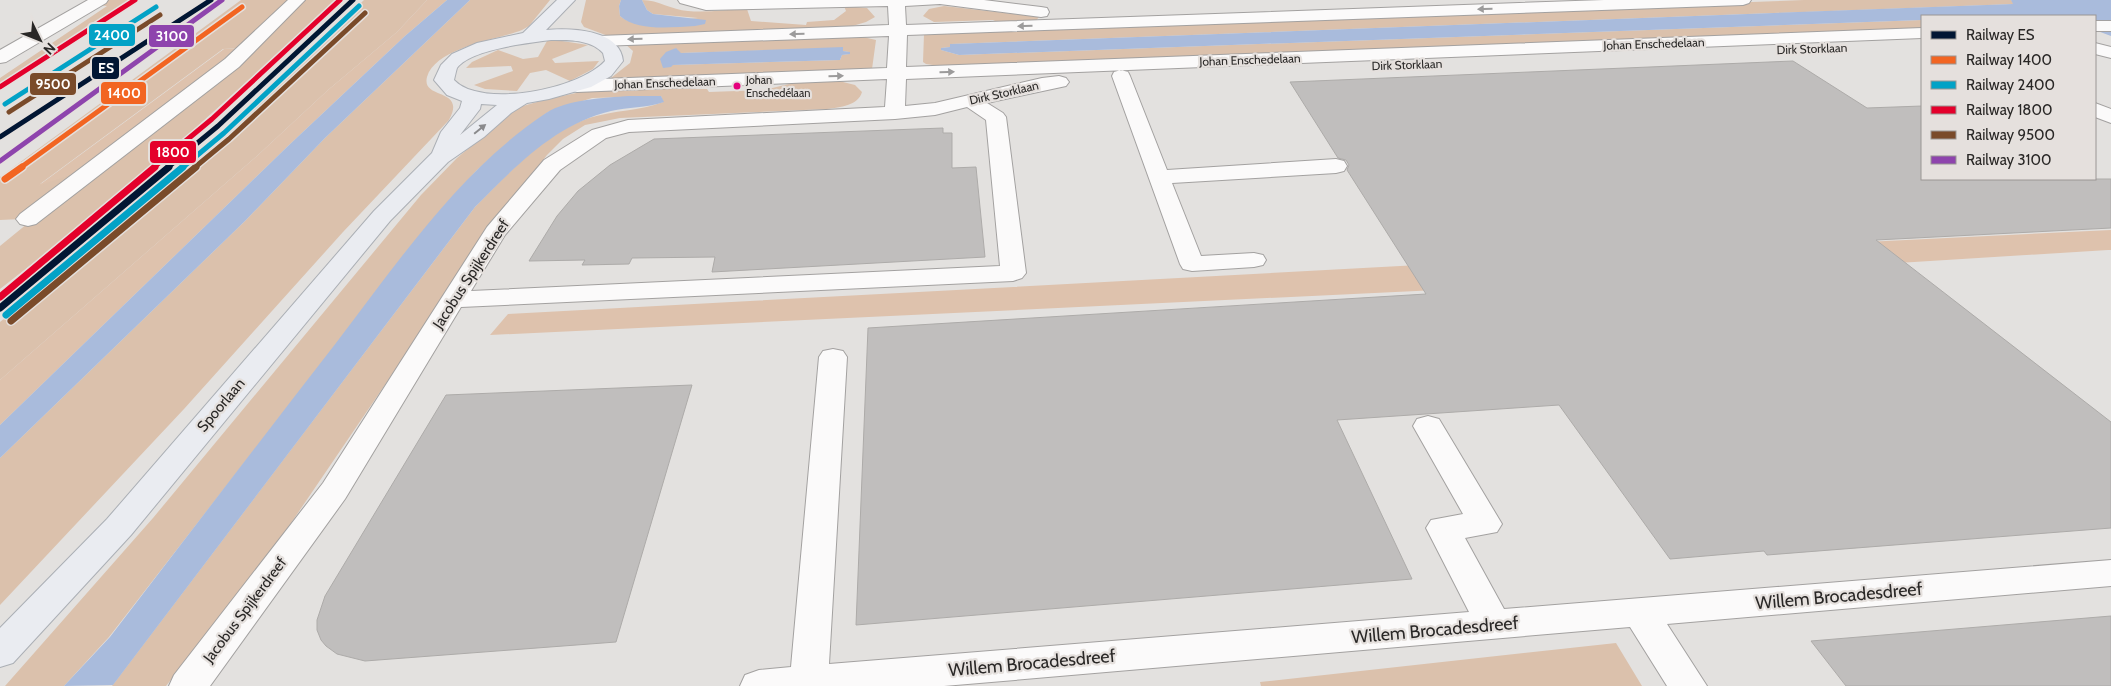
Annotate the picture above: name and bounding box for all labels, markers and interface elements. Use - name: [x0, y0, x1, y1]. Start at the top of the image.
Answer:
- one-way arrow: [1477, 6, 1493, 14]
- north arrow: [15, 15, 65, 65]
- legend: [1921, 15, 2096, 180]
- one-way arrow: [1017, 22, 1033, 30]
- line badge: 2400: [88, 23, 136, 47]
- line badge: 3100: [148, 24, 195, 48]
- text: 2400: [94, 26, 130, 44]
- text: Railway ES: [1966, 26, 2035, 44]
- text: 3100: [156, 27, 188, 45]
- one-way arrow: [789, 30, 805, 38]
- street label: Johan Enschedelaan: [1602, 34, 1705, 53]
- one-way arrow: [627, 36, 643, 44]
- text: N: [40, 39, 59, 59]
- street label: Dirk Storklaan: [1776, 40, 1848, 57]
- street label: Johan Enschedelaan: [1198, 50, 1301, 69]
- text: Railway 1400: [1966, 51, 2052, 69]
- line badge: ES: [91, 56, 120, 80]
- street label: Dirk Storklaan: [1371, 56, 1443, 73]
- text: ES: [98, 59, 114, 77]
- one-way arrow: [939, 68, 955, 76]
- line badge: 9500: [29, 72, 77, 96]
- one-way arrow: [828, 72, 844, 80]
- street label: Johan Enschedelaan: [613, 73, 716, 92]
- place label: Johan Enschedélaan: [745, 73, 810, 100]
- text: 9500: [35, 75, 71, 93]
- text: Railway 2400: [1966, 76, 2055, 94]
- street label: Dirk Storklaan: [968, 77, 1040, 108]
- line badge: 1400: [100, 81, 147, 105]
- marker: Johan Enschedélaan: [732, 81, 742, 91]
- text: 1400: [107, 84, 141, 102]
- text: Railway 1800: [1966, 101, 2052, 119]
- one-way arrow: [474, 124, 487, 135]
- text: Railway 9500: [1966, 126, 2055, 144]
- line badge: 1800: [149, 140, 197, 164]
- text: 1800: [156, 143, 190, 161]
- text: Railway 3100: [1966, 151, 2051, 169]
- street label: Jacobus Spijkerdreef: [428, 216, 513, 333]
- street label: Spoorlaan: [193, 374, 249, 436]
- street label: Jacobus Spijkerdreef: [199, 554, 290, 667]
- street label: Willem Brocadesdreef: [1755, 578, 1923, 614]
- street label: Willem Brocadesdreef: [1351, 612, 1519, 648]
- street label: Willem Brocadesdreef: [948, 645, 1116, 681]

